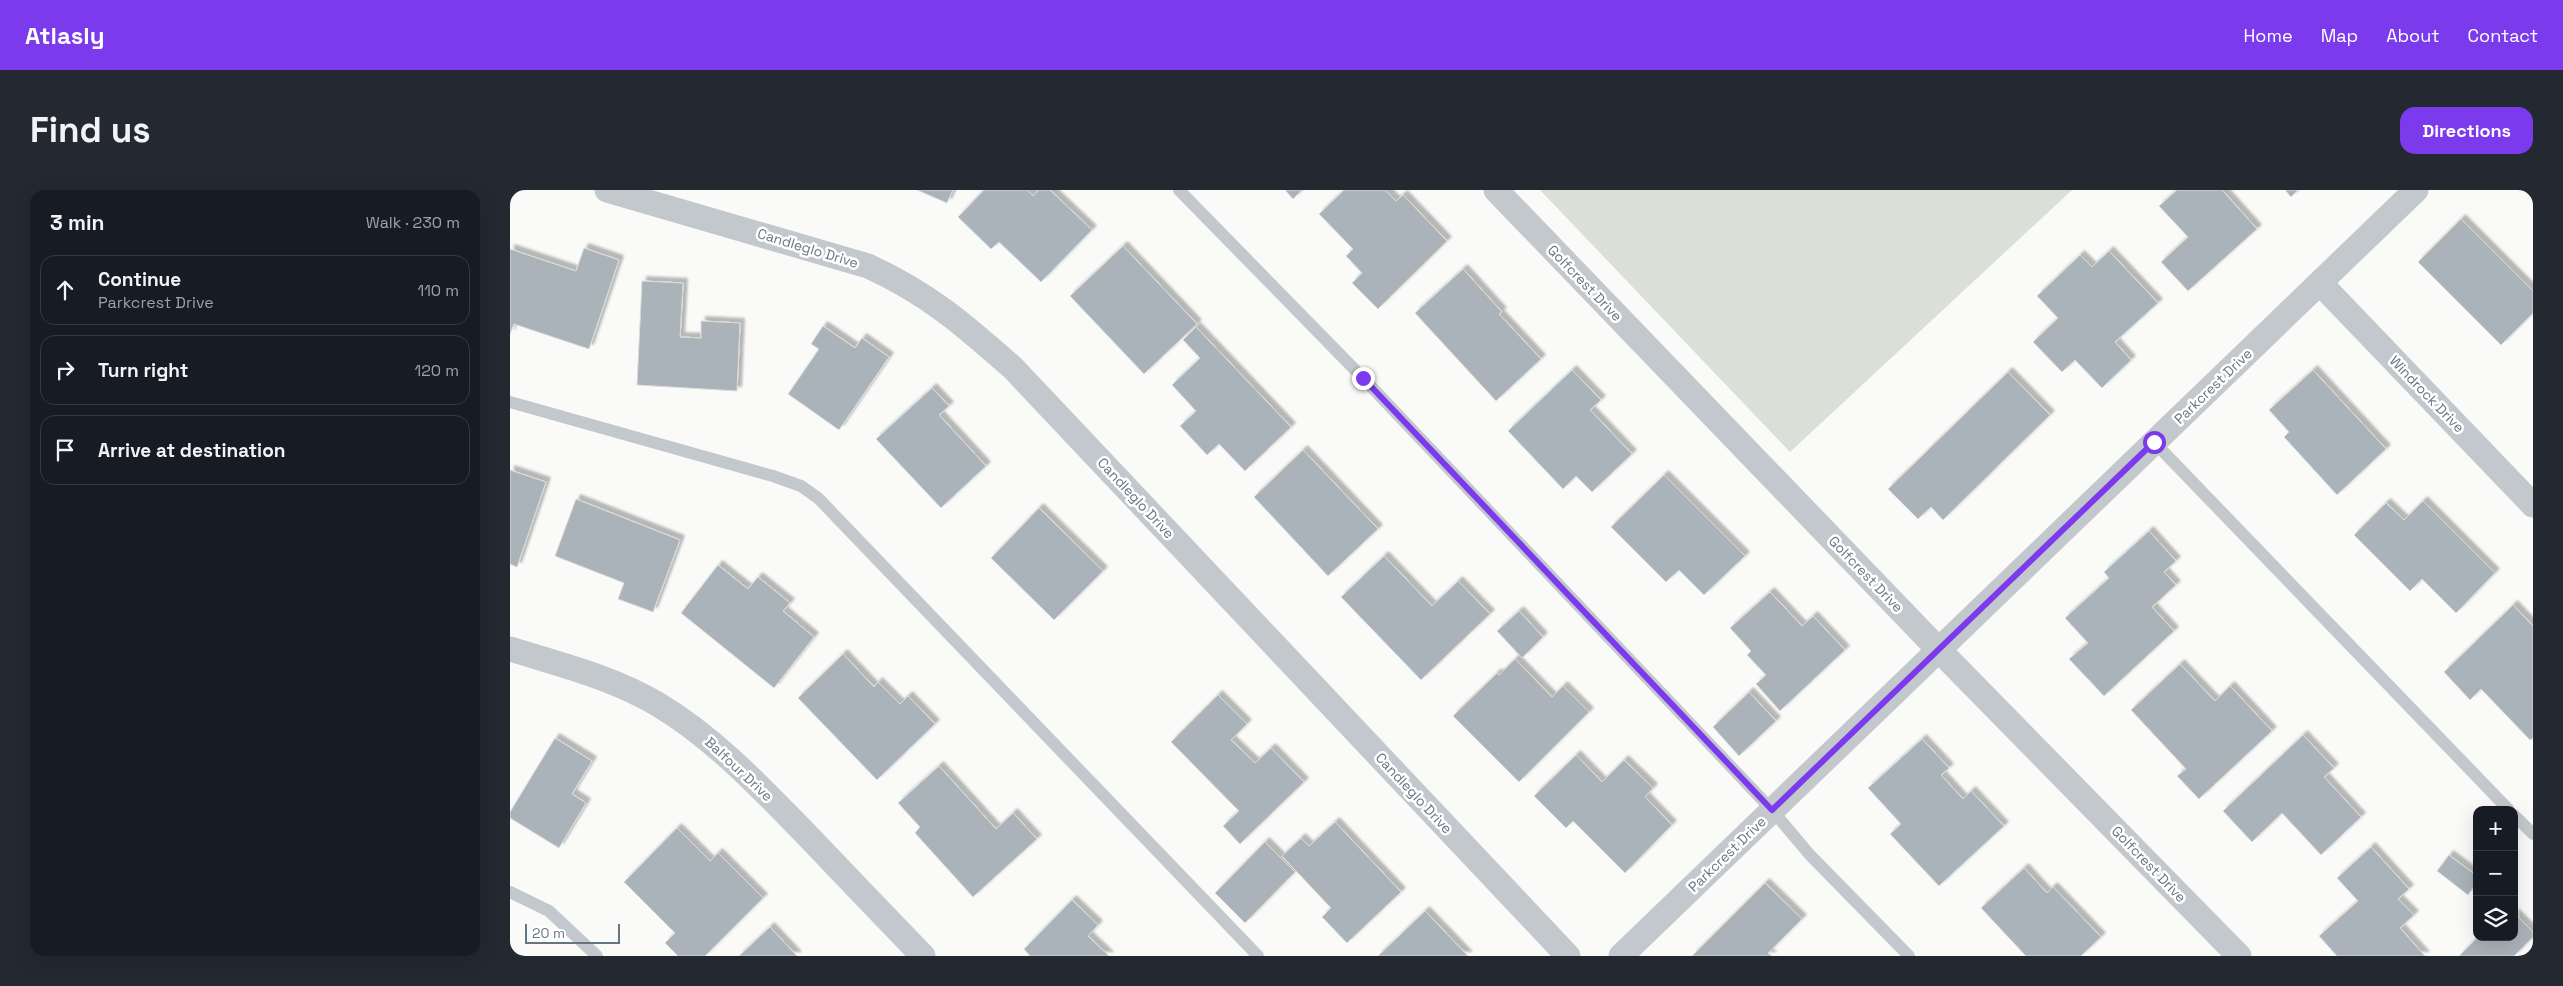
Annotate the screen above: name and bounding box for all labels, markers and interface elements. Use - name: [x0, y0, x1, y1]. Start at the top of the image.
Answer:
- text: Atlasly: [25, 20, 104, 51]
- text: Home: [2244, 24, 2293, 47]
- text: Map: [2321, 24, 2358, 47]
- text: About: [2386, 24, 2440, 47]
- text: Contact: [2468, 24, 2538, 47]
- button: Directions: [2400, 107, 2533, 154]
- text: Find us: [30, 108, 151, 152]
- text: 3 min: [50, 209, 105, 236]
- text: Walk · 230 m: [366, 212, 460, 233]
- street label: Candleglo Drive: [755, 224, 861, 272]
- street label: Golfcrest Drive: [1544, 241, 1626, 325]
- text: Continue: [98, 267, 181, 292]
- icon: ahead: [51, 276, 79, 304]
- text: 110 m: [417, 280, 459, 301]
- text: Parkcrest Drive: [98, 292, 214, 313]
- street label: Parkcrest Drive: [2170, 344, 2256, 428]
- street label: Windrock Drive: [2386, 352, 2468, 436]
- icon: right: [51, 356, 79, 384]
- text: Turn right: [98, 358, 188, 383]
- text: 120 m: [415, 360, 459, 381]
- route end: [1352, 367, 1375, 390]
- route start: [2143, 431, 2166, 454]
- icon: arrive: [51, 436, 79, 464]
- text: Arrive at destination: [98, 438, 286, 463]
- street label: Candleglo Drive: [1094, 454, 1178, 542]
- street label: Golfcrest Drive: [1825, 532, 1907, 616]
- street label: Balfour Drive: [701, 733, 777, 805]
- street label: Candleglo Drive: [1372, 749, 1456, 837]
- map controls: [2473, 806, 2518, 941]
- button: +: [2473, 806, 2518, 851]
- street label: Parkcrest Drive: [1684, 812, 1770, 896]
- street label: Golfcrest Drive: [2108, 822, 2190, 906]
- button: −: [2473, 851, 2518, 896]
- button: layers: [2473, 896, 2518, 941]
- scale bar: [525, 921, 620, 944]
- text: 20 m: [532, 924, 565, 942]

